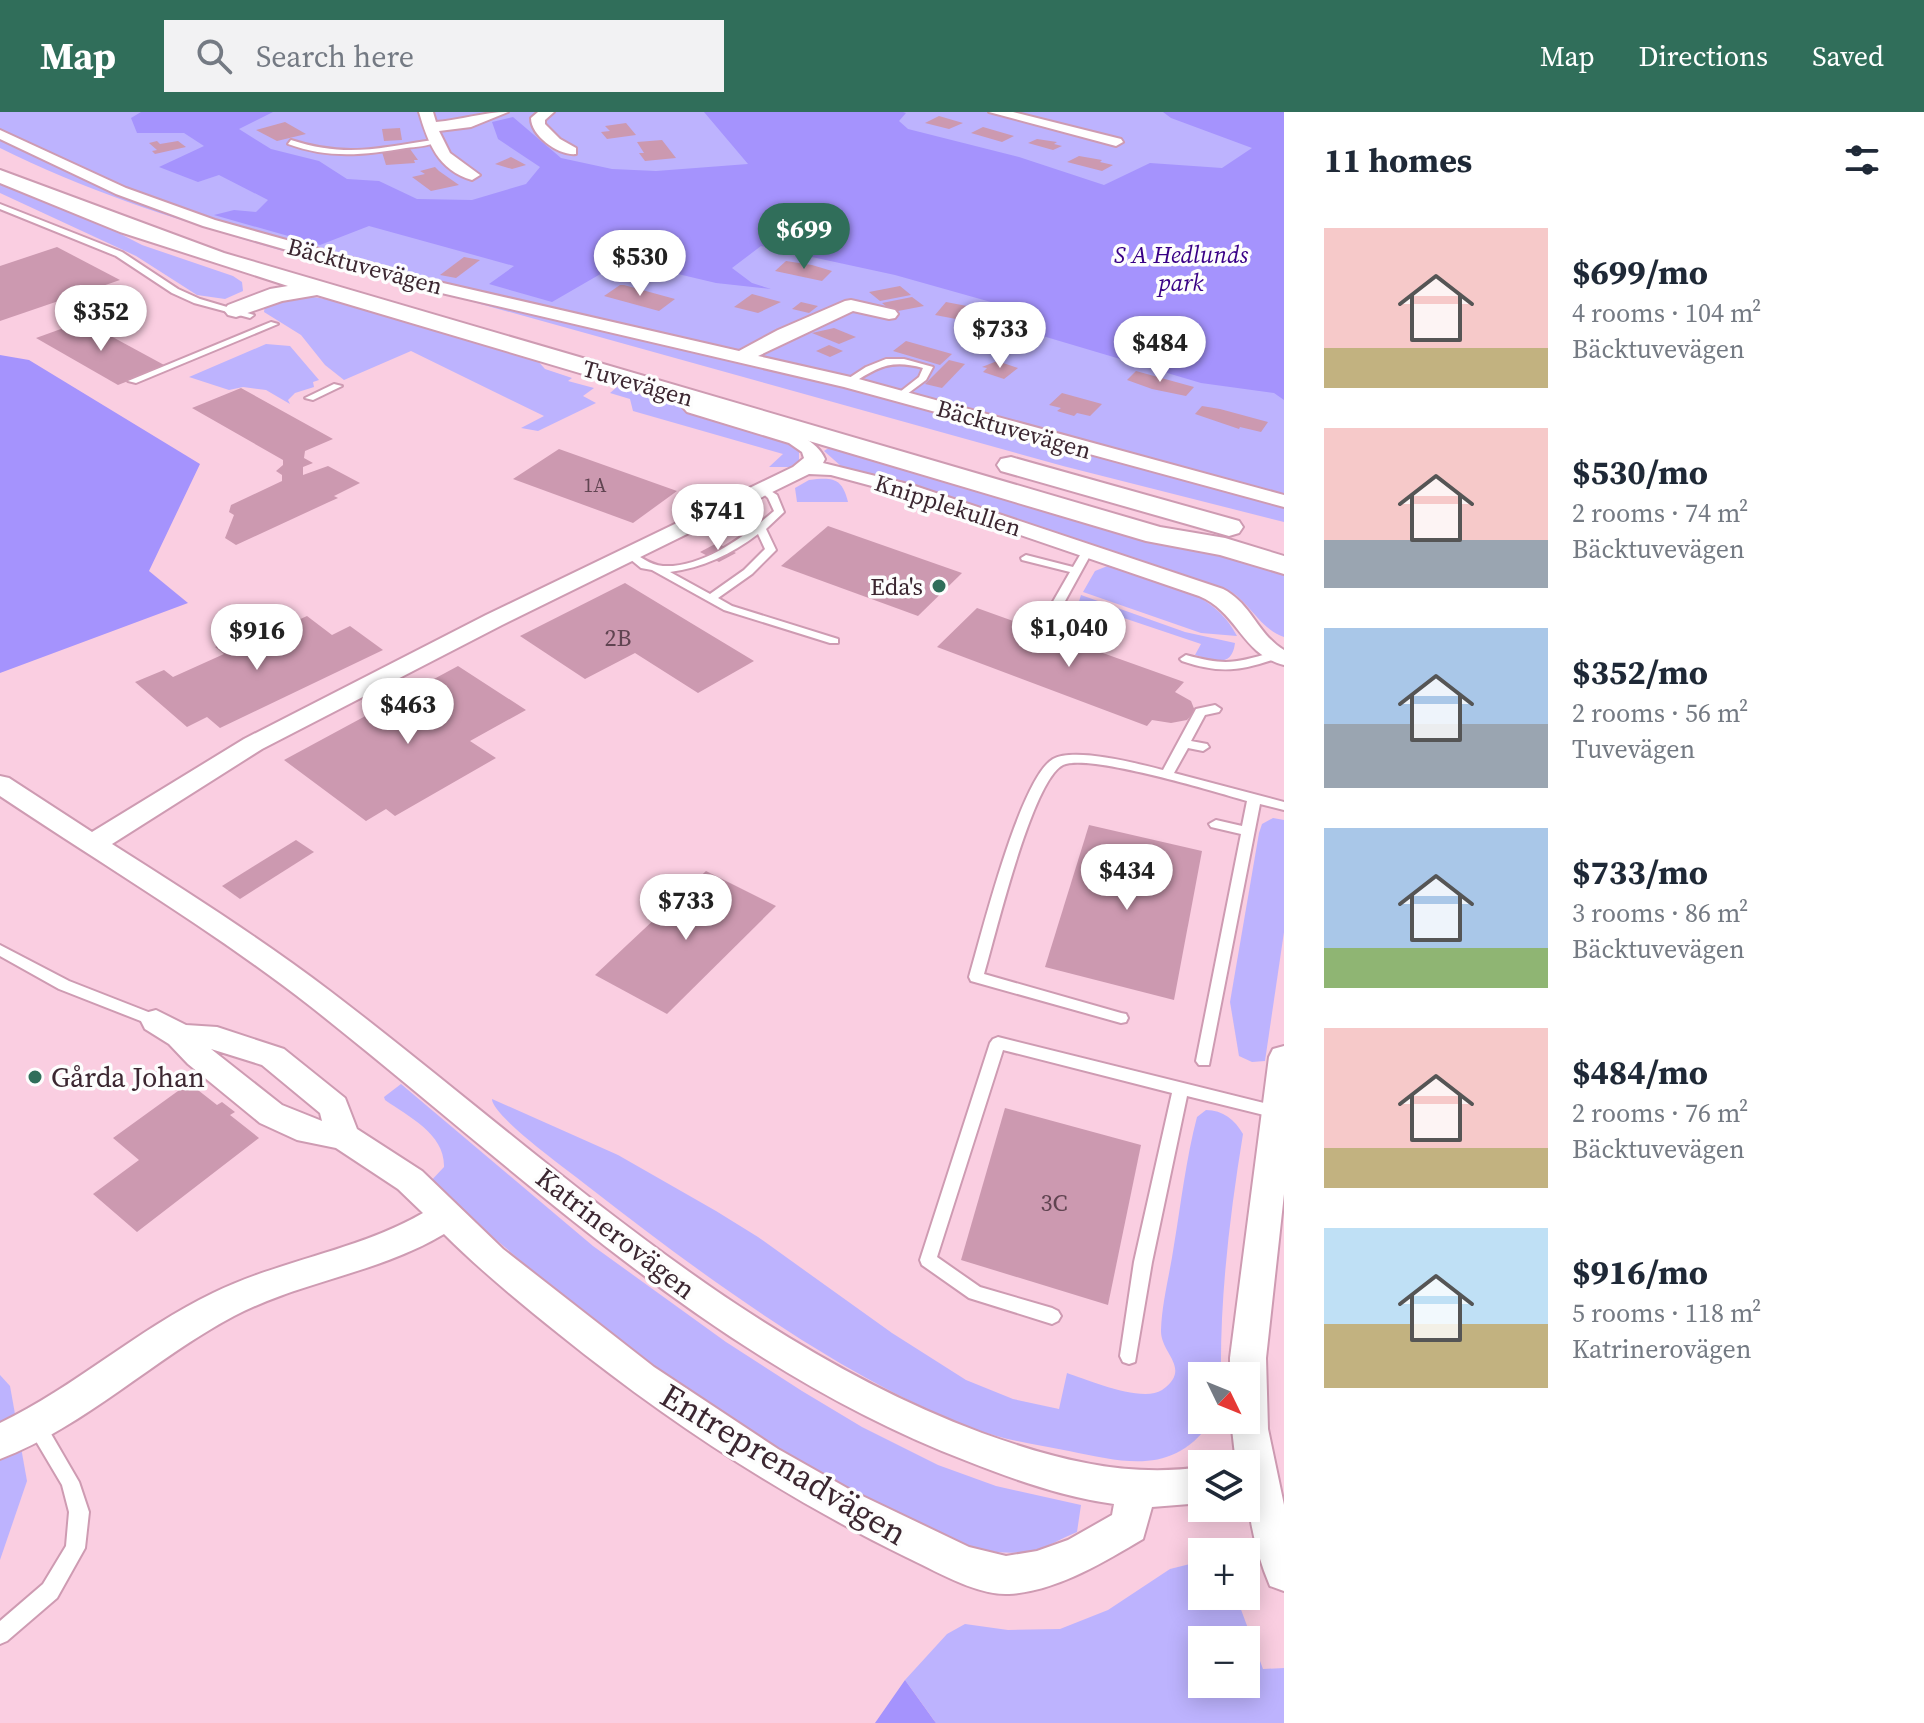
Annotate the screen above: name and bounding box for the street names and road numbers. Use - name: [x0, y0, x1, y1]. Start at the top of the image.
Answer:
- street label: Bäcktuvevägen: [284, 229, 446, 303]
- street label: Tuvevägen: [579, 351, 697, 415]
- street label: Bäcktuvevägen: [933, 391, 1095, 467]
- street label: Knipplekullen: [870, 466, 1026, 544]
- street label: Katrinerovägen: [528, 1159, 704, 1307]
- street label: Entreprenadvägen: [652, 1372, 916, 1556]

